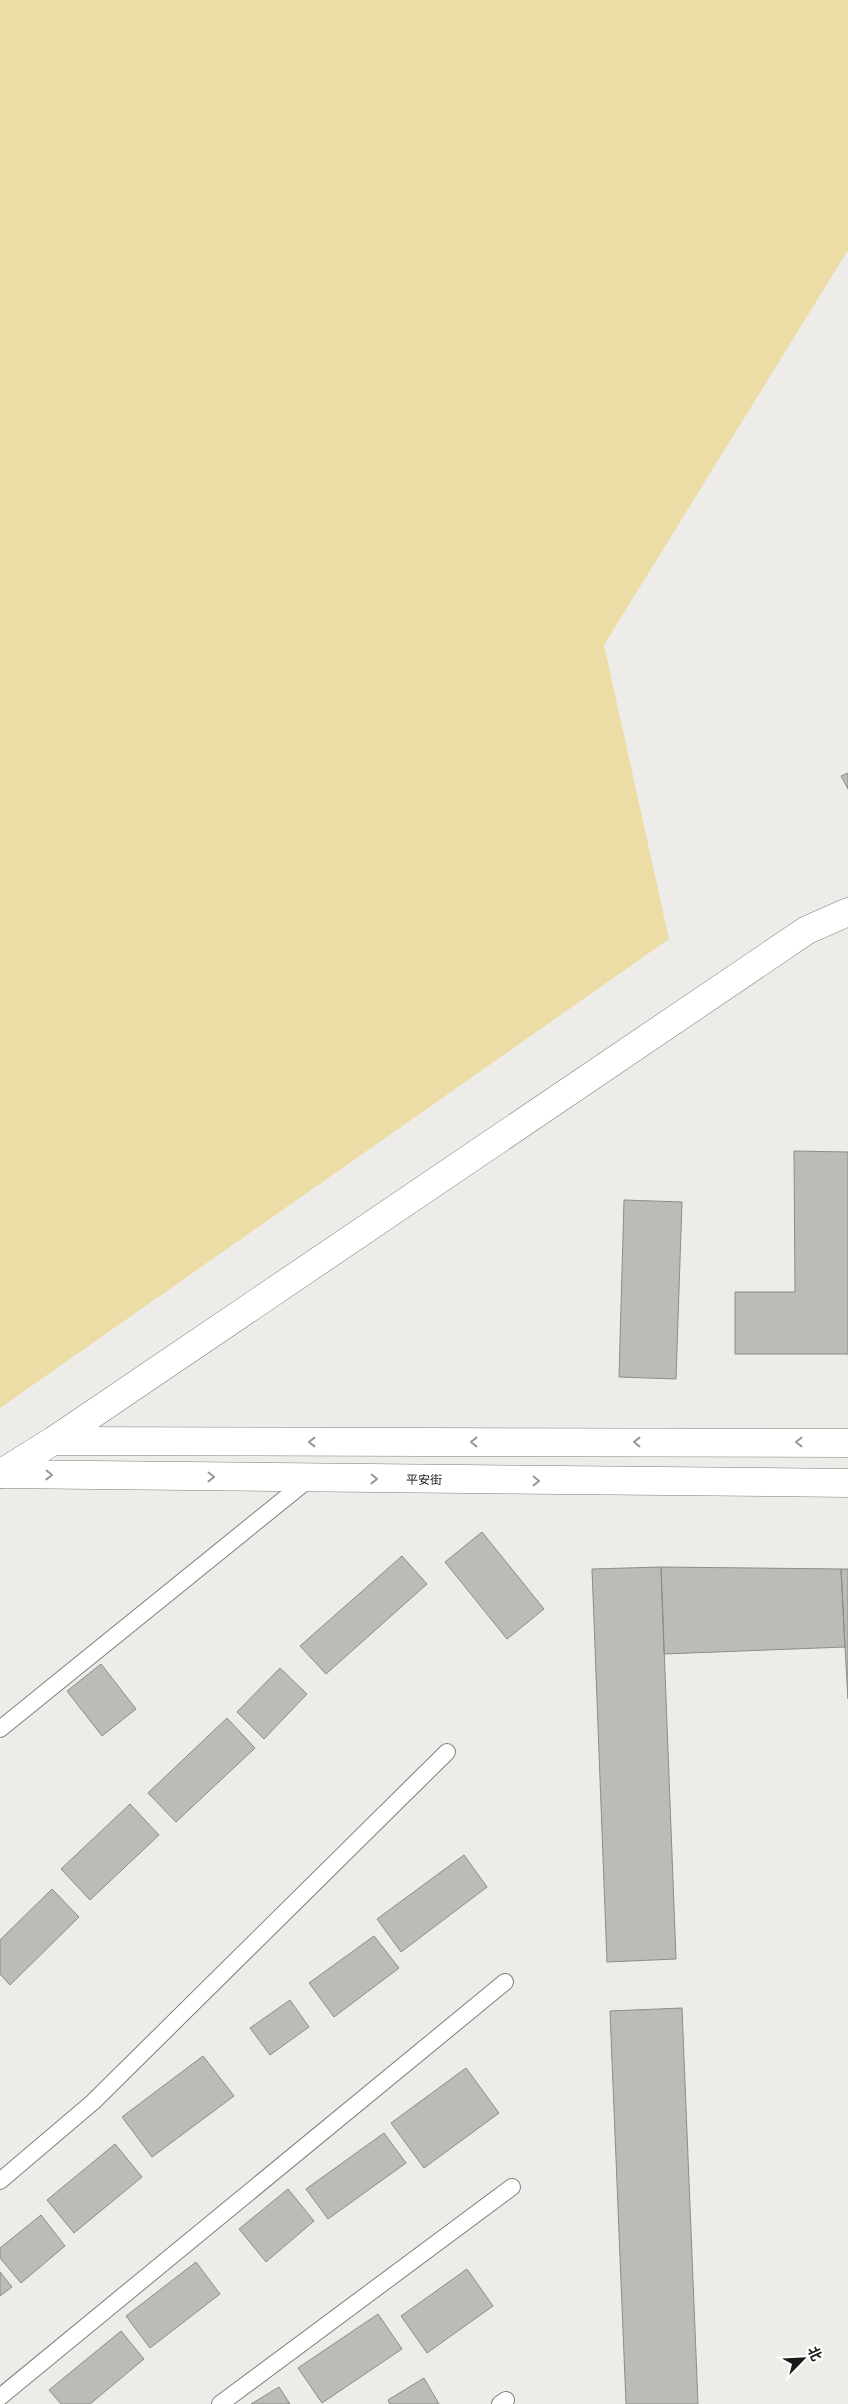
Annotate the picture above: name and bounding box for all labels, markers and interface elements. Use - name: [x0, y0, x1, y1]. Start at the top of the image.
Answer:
- one-way arrow: [308, 1437, 316, 1447]
- one-way arrow: [470, 1437, 478, 1447]
- one-way arrow: [633, 1437, 640, 1447]
- one-way arrow: [795, 1437, 803, 1447]
- one-way arrow: [45, 1470, 53, 1480]
- one-way arrow: [208, 1472, 215, 1482]
- street label: 平安街: [406, 1473, 442, 1487]
- one-way arrow: [370, 1474, 378, 1484]
- one-way arrow: [532, 1476, 540, 1486]
- north arrow: [778, 2334, 828, 2384]
- text: 北: [804, 2344, 825, 2364]

